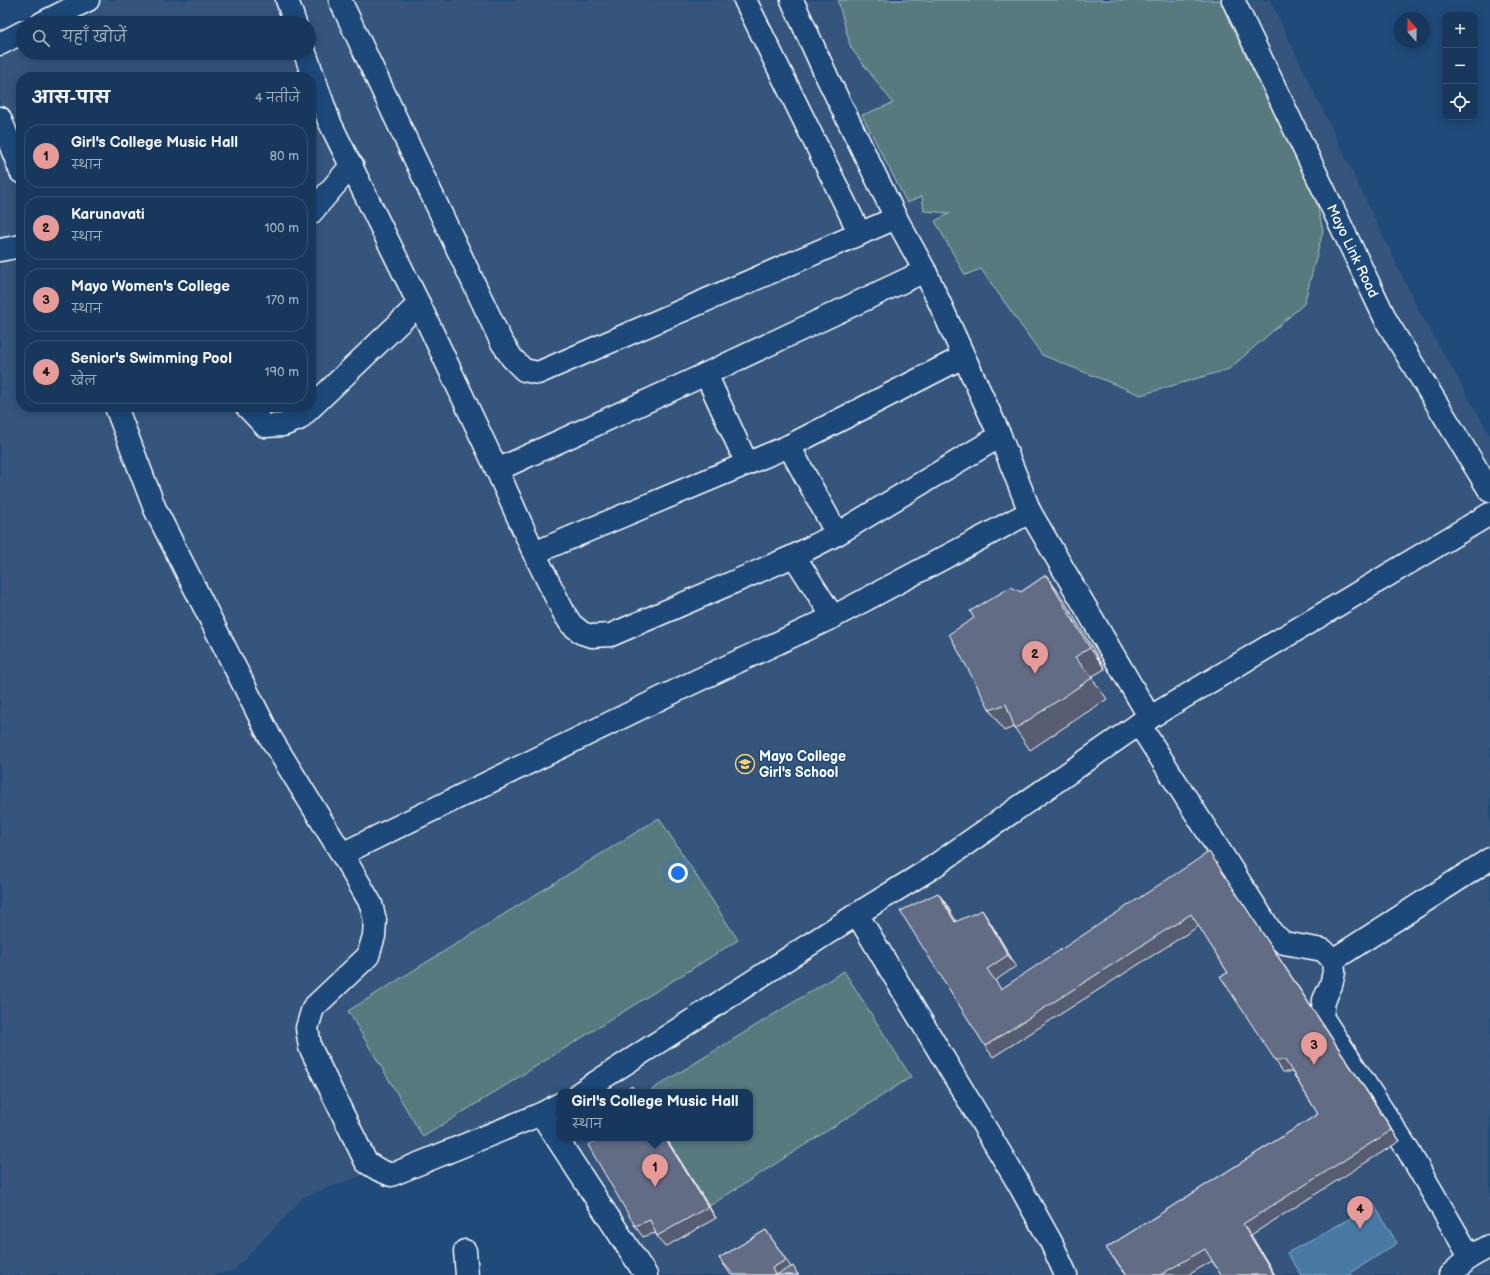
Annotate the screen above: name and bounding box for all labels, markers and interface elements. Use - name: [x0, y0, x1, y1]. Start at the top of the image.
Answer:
- north arrow: [1394, 12, 1430, 48]
- map controls: [1442, 12, 1478, 120]
- button: +: [1442, 12, 1478, 48]
- search box: [16, 16, 316, 60]
- icon: search: [30, 27, 52, 49]
- text: यहाँ खोजें: [62, 28, 127, 47]
- button: −: [1442, 48, 1478, 84]
- button: locate: [1442, 84, 1478, 120]
- text: आस-पास: [32, 88, 110, 108]
- text: 4 नतीजे: [255, 90, 300, 106]
- text: Girl's College Music Hall: [71, 133, 238, 152]
- text: 1: [43, 148, 49, 164]
- text: 80 m: [270, 148, 299, 164]
- text: स्थान: [71, 157, 102, 173]
- street label: Mayo Link Road: [1323, 201, 1383, 300]
- text: Karunavati: [71, 205, 145, 224]
- text: 2: [42, 220, 50, 236]
- text: 100 m: [264, 220, 299, 236]
- text: स्थान: [71, 229, 102, 245]
- text: Mayo Women's College: [71, 277, 230, 296]
- text: 3: [42, 292, 50, 308]
- text: 170 m: [266, 292, 299, 308]
- text: स्थान: [71, 301, 102, 317]
- text: Senior's Swimming Pool: [71, 349, 232, 368]
- text: 4: [42, 364, 50, 380]
- text: 190 m: [265, 364, 299, 380]
- text: खेल: [71, 373, 96, 389]
- pin: 2: [1022, 641, 1048, 674]
- place label: Mayo College Girl's School: [759, 748, 846, 781]
- school or university icon: Mayo College Girl's School: [734, 753, 756, 775]
- your location: [668, 863, 688, 883]
- pin: 3: [1301, 1032, 1327, 1065]
- popup: [557, 1089, 753, 1141]
- text: Girl's College Music Hall: [571, 1092, 739, 1111]
- text: स्थान: [571, 1116, 602, 1132]
- pin: 1: [642, 1154, 668, 1187]
- pin: 4: [1347, 1196, 1373, 1229]

